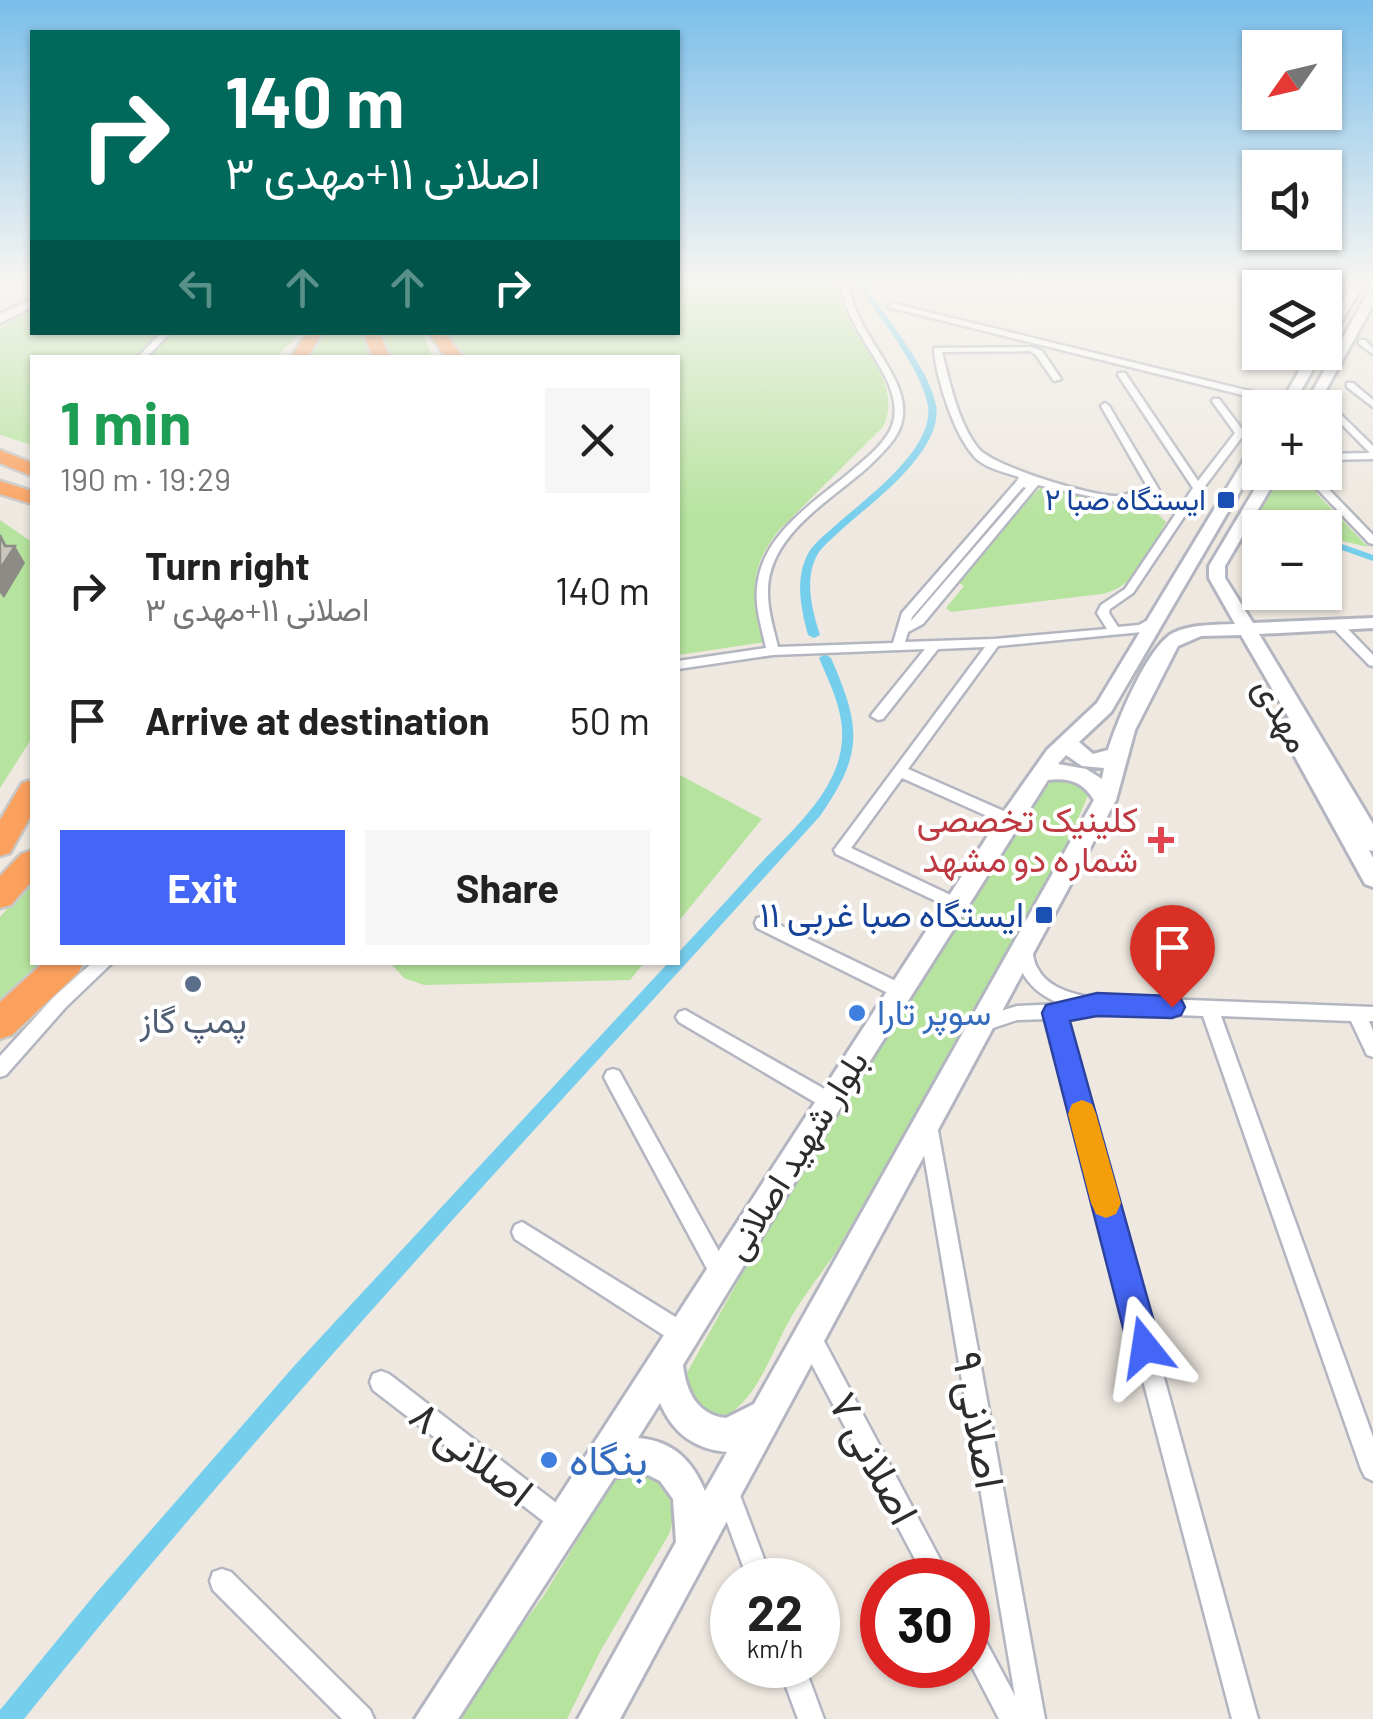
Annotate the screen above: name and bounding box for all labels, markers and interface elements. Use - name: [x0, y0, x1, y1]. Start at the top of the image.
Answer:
- north arrow: [1242, 30, 1342, 130]
- map controls: [1242, 30, 1342, 610]
- text: 140 m: [225, 58, 404, 142]
- icon: right: [60, 70, 190, 200]
- text: اصلانی ۱۱+مهدی ۳: [225, 144, 540, 198]
- button: sound: [1242, 150, 1342, 250]
- icon: left: [170, 260, 225, 315]
- icon: ahead: [275, 260, 330, 315]
- icon: ahead: [380, 260, 435, 315]
- icon: right: [485, 260, 540, 315]
- button: layers: [1242, 270, 1342, 370]
- text: 1 min: [60, 385, 191, 457]
- button: close: [545, 388, 650, 493]
- button: +: [1242, 390, 1342, 490]
- text: 190 m · 19:29: [60, 459, 231, 497]
- place label: ایستگاه صبا ۲: [1045, 480, 1206, 517]
- marker: ایستگاه صبا ۲: [1215, 489, 1237, 511]
- button: −: [1242, 510, 1342, 610]
- text: Turn right: [145, 542, 310, 588]
- icon: right: [60, 563, 115, 618]
- text: 140 m: [555, 567, 650, 613]
- text: اصلانی ۱۱+مهدی ۳: [145, 589, 369, 627]
- street label: مهدی: [1244, 669, 1321, 760]
- icon: arrive: [60, 693, 115, 748]
- text: Arrive at destination: [145, 697, 490, 743]
- text: 50 m: [570, 697, 650, 743]
- place label: کلینیک تخصصی شمار‌ه دو مشهد: [917, 797, 1138, 882]
- marker: کلینیک تخصصی شمار‌ه دو مشهد: [1148, 827, 1174, 853]
- button: Exit: [60, 830, 345, 945]
- button: Share: [365, 830, 650, 945]
- place label: ایستگاه صبا غربی ۱۱: [760, 892, 1024, 937]
- marker: ایستگاه صبا غربی ۱۱: [1033, 904, 1055, 926]
- pin: [1130, 905, 1215, 1008]
- icon: arrive: [1145, 920, 1200, 975]
- marker: پمپ گاز: [182, 973, 204, 995]
- place label: سوپر تارا: [877, 990, 991, 1037]
- place label: پمپ گاز: [138, 998, 247, 1045]
- marker: سوپر تارا: [846, 1002, 868, 1024]
- street label: بلوار شهید اصلانی: [713, 1042, 878, 1268]
- position arrow: [1093, 1295, 1197, 1399]
- street label: اصلانی ۹: [941, 1347, 1018, 1492]
- street label: اصلانی ۷: [818, 1382, 931, 1533]
- street label: اصلانی ۸: [400, 1388, 545, 1517]
- place label: بنگاه: [569, 1433, 648, 1485]
- marker: بنگاه: [538, 1449, 560, 1471]
- speed limit sign: 30: [860, 1558, 990, 1688]
- text: 22: [747, 1581, 803, 1641]
- text: km/h: [747, 1633, 803, 1663]

